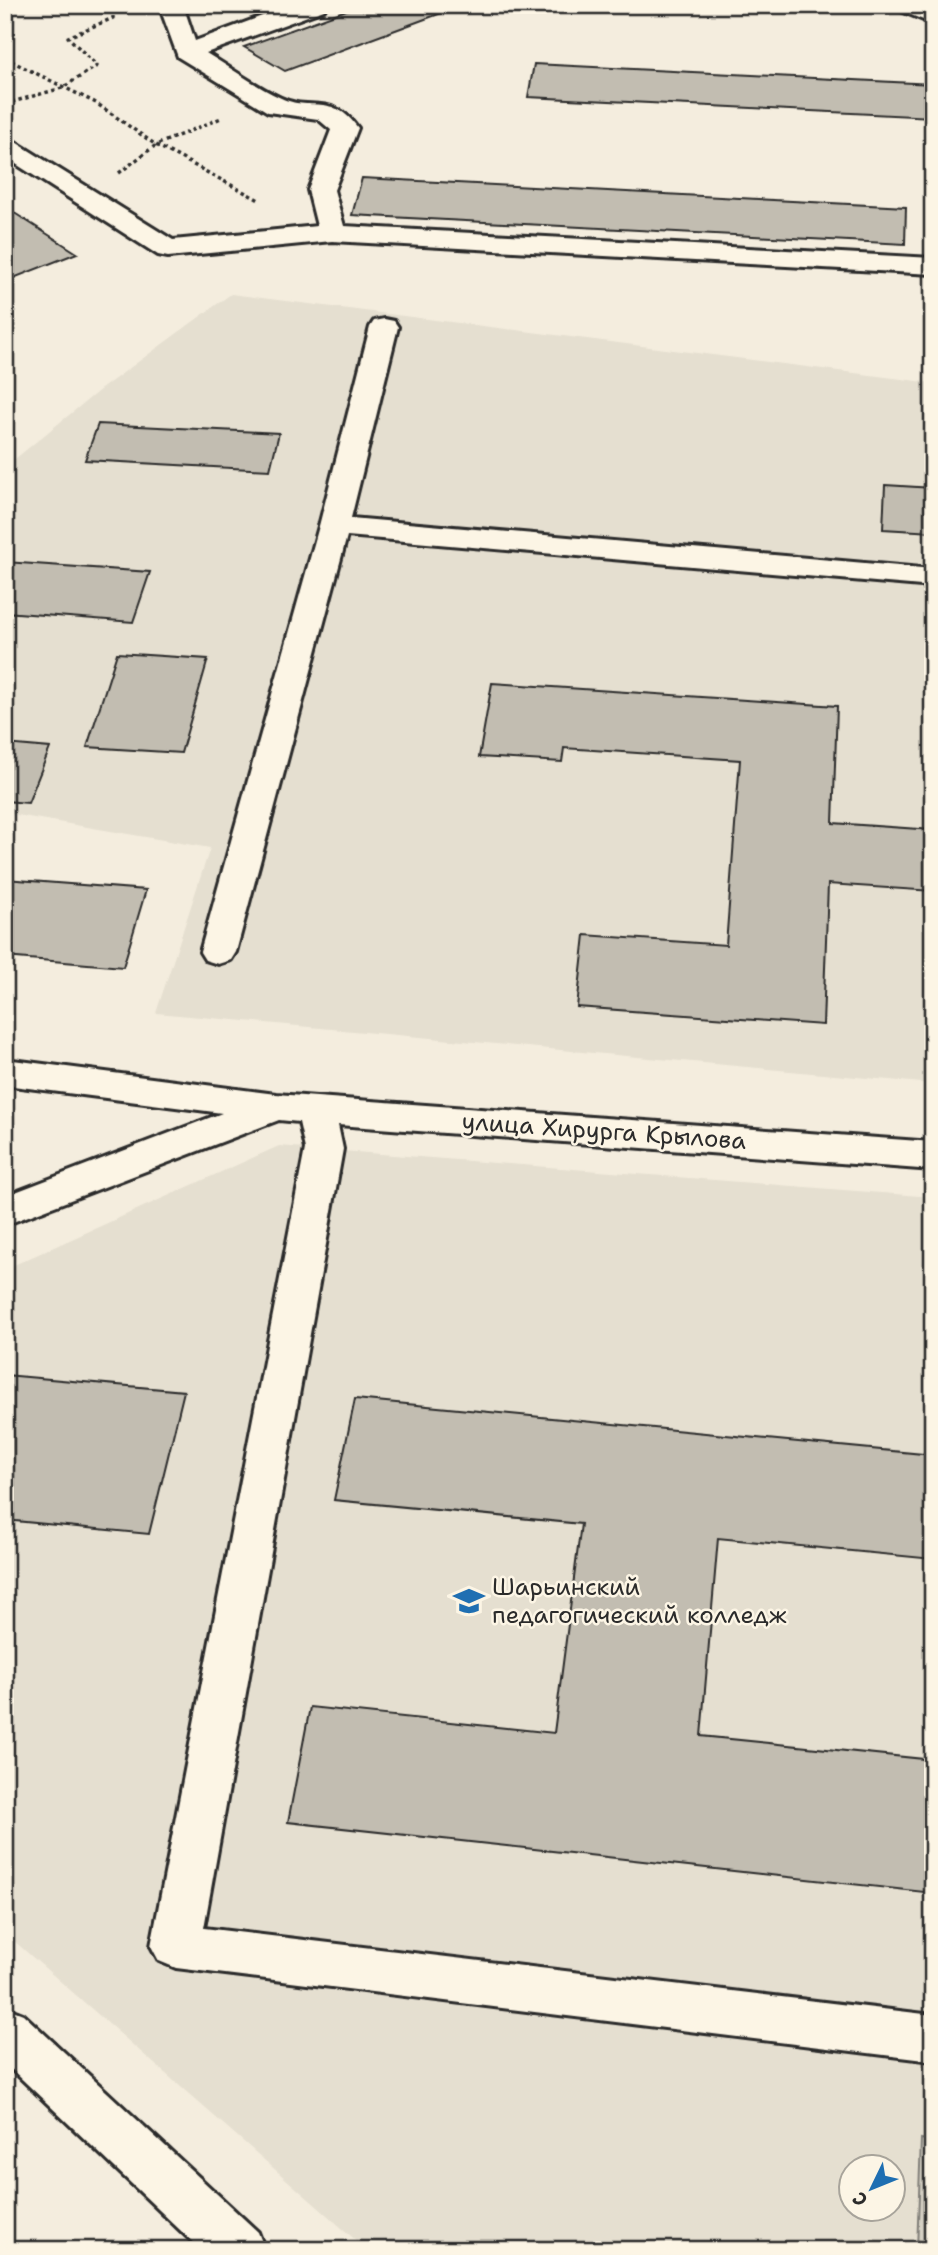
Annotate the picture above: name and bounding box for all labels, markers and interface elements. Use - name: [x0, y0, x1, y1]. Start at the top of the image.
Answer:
- street label: улица Хирурга Крылова: [461, 1105, 747, 1157]
- place label: Шарьинский педагогический колледж: [492, 1571, 787, 1631]
- school or university icon: Шарьинский педагогический колледж: [452, 1584, 486, 1618]
- north arrow: [836, 2154, 906, 2224]
- text: С: [847, 2186, 873, 2212]

